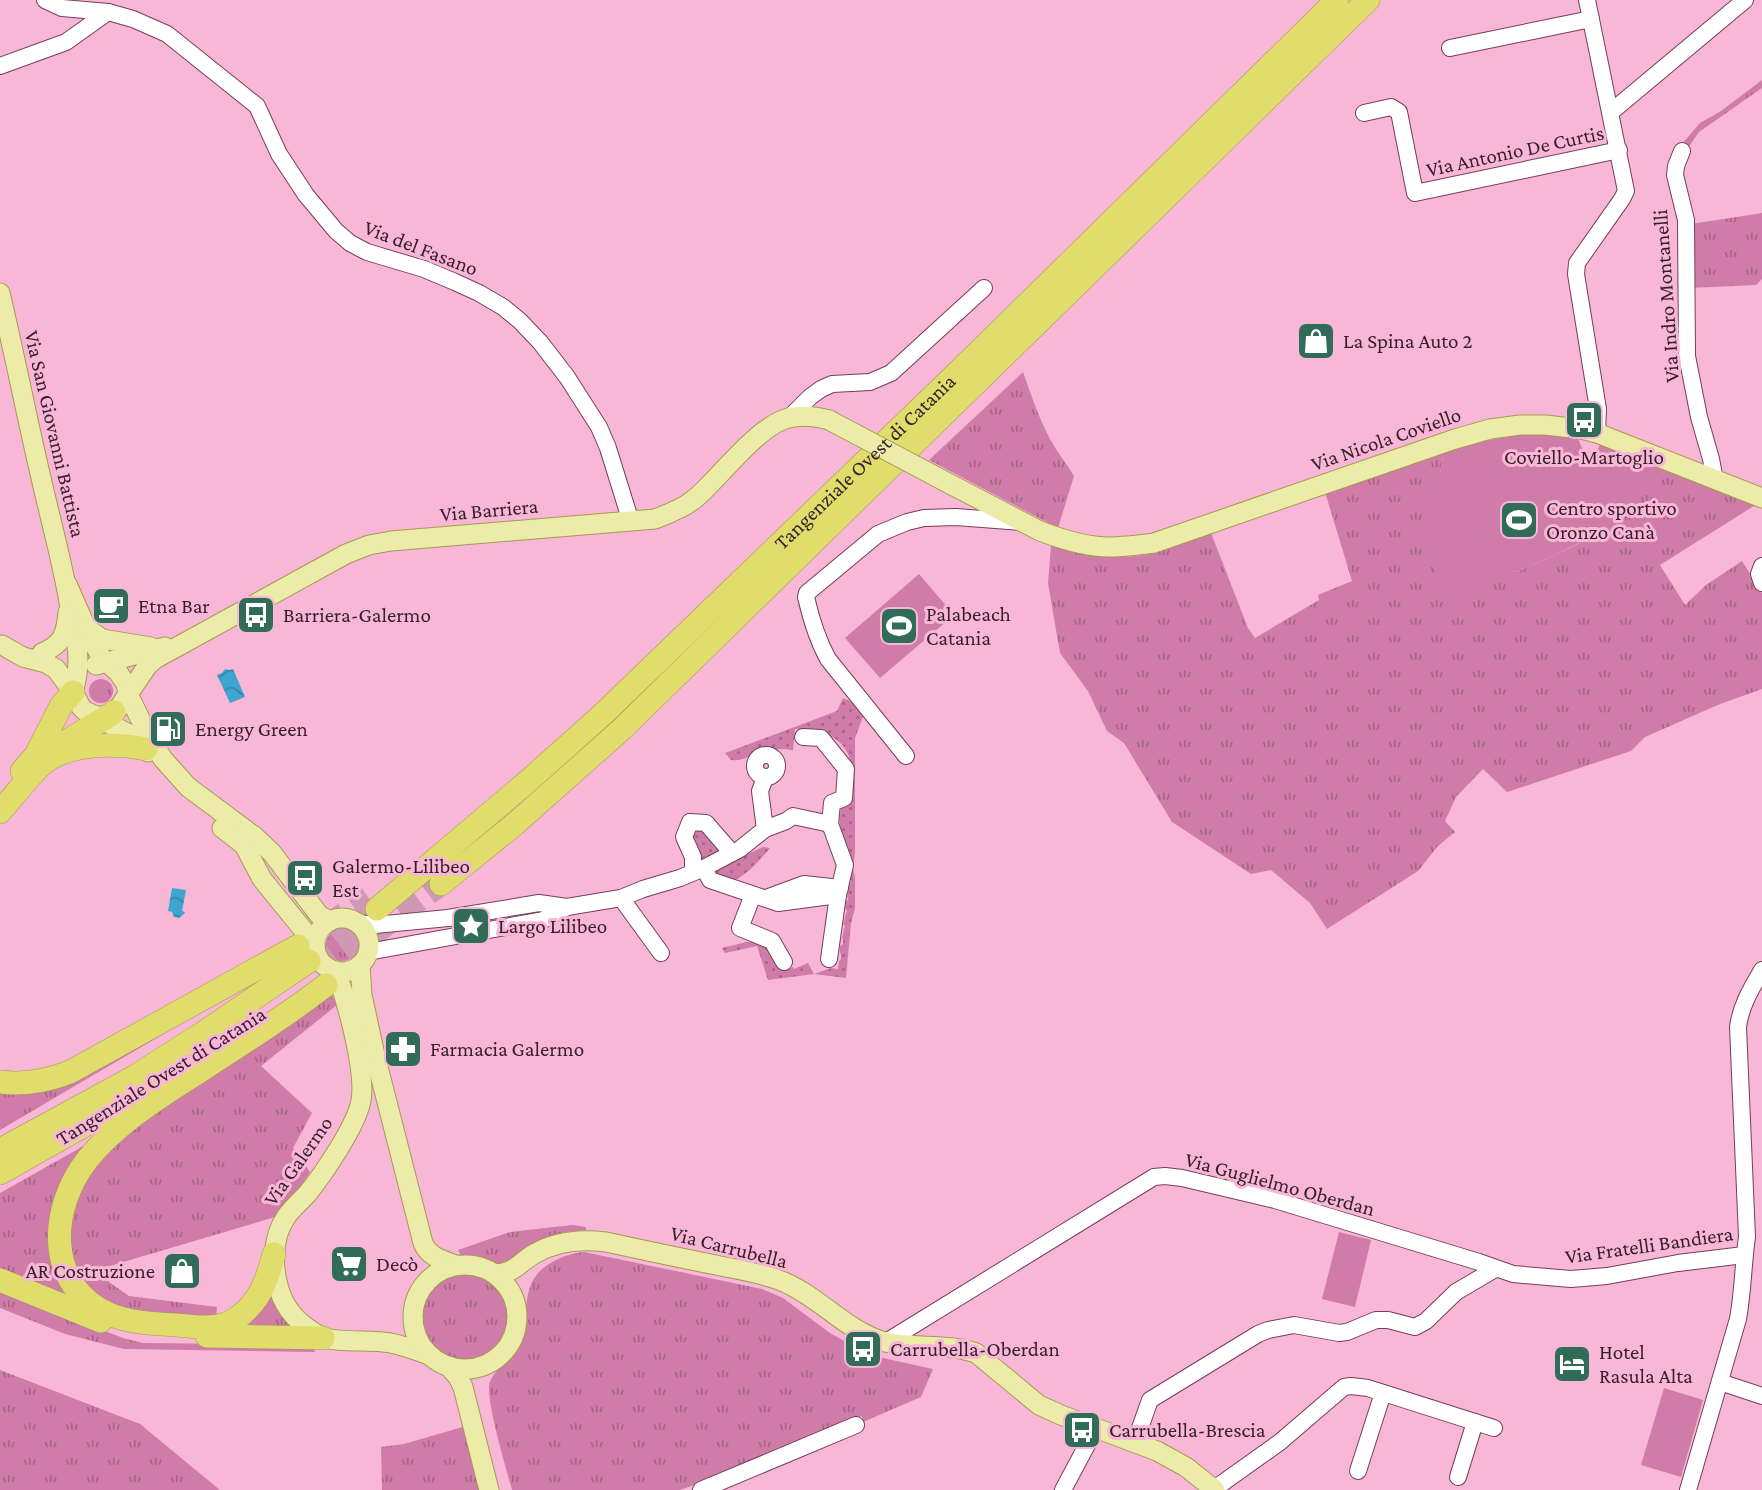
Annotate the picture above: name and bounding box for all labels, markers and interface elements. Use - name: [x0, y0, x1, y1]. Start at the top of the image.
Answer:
- street label: Via Antonio De Curtis: [1424, 120, 1606, 182]
- street label: Via Indro Montanelli: [1648, 208, 1684, 383]
- street label: Via del Fasano: [361, 215, 481, 281]
- shop icon: La Spina Auto 2: [1295, 320, 1337, 362]
- street label: Via San Giovanni Battista: [20, 328, 91, 540]
- place label: La Spina Auto 2: [1343, 329, 1472, 353]
- street label: Tangenziale Ovest di Catania: [769, 369, 961, 555]
- bus stop icon: Coviello-Martoglio: [1563, 399, 1605, 441]
- street label: Via Nicola Coviello: [1308, 402, 1464, 476]
- place label: Coviello-Martoglio: [1504, 445, 1664, 469]
- street label: Via Barriera: [439, 494, 539, 526]
- place label: Centro sportivo Oronzo Canà: [1546, 496, 1677, 544]
- sports icon: Centro sportivo Oronzo Canà: [1498, 499, 1540, 541]
- cafe icon: Etna Bar: [90, 585, 132, 627]
- place label: Etna Bar: [138, 594, 210, 618]
- bus stop icon: Barriera-Galermo: [235, 594, 277, 636]
- place label: Palabeach Catania: [926, 602, 1011, 650]
- place label: Barriera-Galermo: [283, 603, 431, 627]
- sports icon: Palabeach Catania: [878, 605, 920, 647]
- fuel station icon: Energy Green: [147, 708, 189, 750]
- place label: Energy Green: [195, 717, 308, 741]
- place label: Galermo-Lilibeo Est: [332, 854, 470, 902]
- bus stop icon: Galermo-Lilibeo Est: [284, 857, 326, 899]
- place icon: Largo Lilibeo: [450, 905, 492, 947]
- place label: Largo Lilibeo: [498, 914, 607, 938]
- street label: Tangenziale Ovest di Catania: [52, 1001, 270, 1150]
- pharmacy icon: Farmacia Galermo: [382, 1028, 424, 1070]
- place label: Farmacia Galermo: [430, 1037, 584, 1061]
- street label: Via Galermo: [259, 1112, 337, 1210]
- street label: Via Guglielmo Oberdan: [1182, 1147, 1378, 1221]
- street label: Via Carrubella: [668, 1221, 790, 1273]
- street label: Via Fratelli Bandiera: [1563, 1221, 1735, 1269]
- supermarket icon: Decò: [328, 1243, 370, 1285]
- shop icon: AR Costruzione: [161, 1250, 203, 1292]
- place label: Decò: [376, 1252, 418, 1276]
- place label: AR Costruzione: [26, 1259, 155, 1283]
- bus stop icon: Carrubella-Oberdan: [842, 1328, 884, 1370]
- place label: Carrubella-Oberdan: [890, 1337, 1060, 1361]
- place label: Hotel Rasula Alta: [1599, 1340, 1693, 1388]
- hotel icon: Hotel Rasula Alta: [1551, 1343, 1593, 1385]
- bus stop icon: Carrubella-Brescia: [1061, 1409, 1103, 1451]
- place label: Carrubella-Brescia: [1109, 1418, 1266, 1442]

